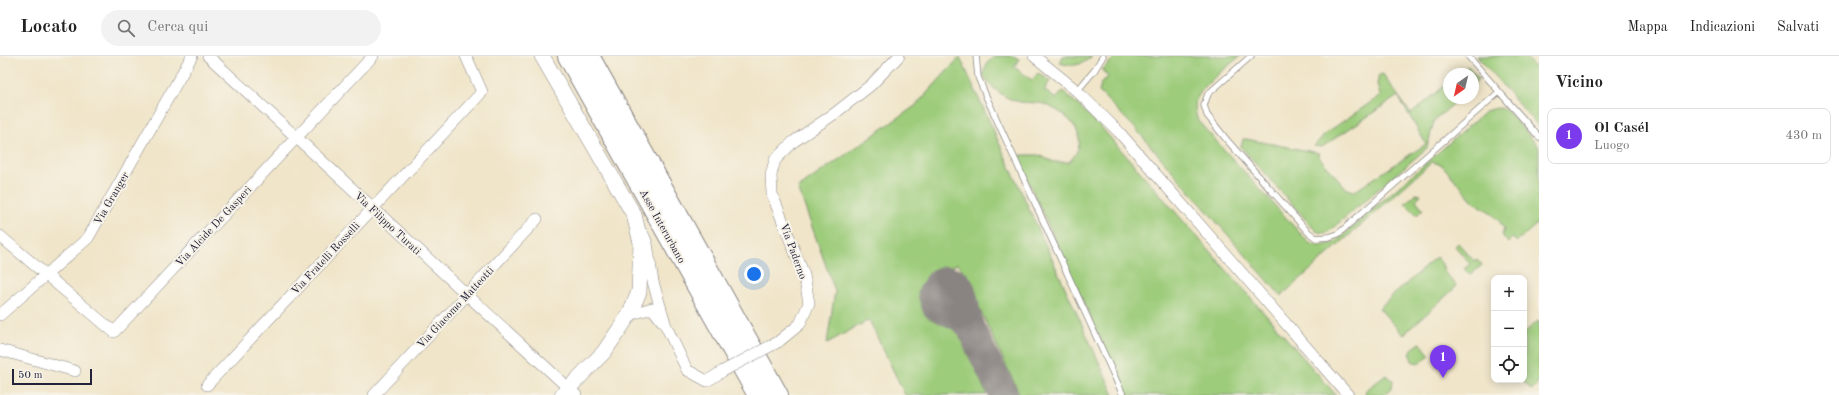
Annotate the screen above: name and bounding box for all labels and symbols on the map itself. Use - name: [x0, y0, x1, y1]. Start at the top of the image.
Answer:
- north arrow: [1443, 68, 1479, 104]
- street label: Via Granger: [93, 170, 132, 227]
- street label: Via Alcide De Gasperi: [174, 185, 254, 269]
- street label: Asse Interurbano: [637, 188, 687, 266]
- street label: Via Filippo Turati: [352, 191, 422, 258]
- street label: Via Fratelli Rosselli: [290, 221, 362, 297]
- street label: Via Paderno: [777, 222, 808, 281]
- your location: [744, 264, 764, 284]
- street label: Via Giacomo Matteotti: [416, 265, 497, 351]
- pin: 1: [1430, 345, 1456, 378]
- scale bar: [12, 367, 92, 386]

